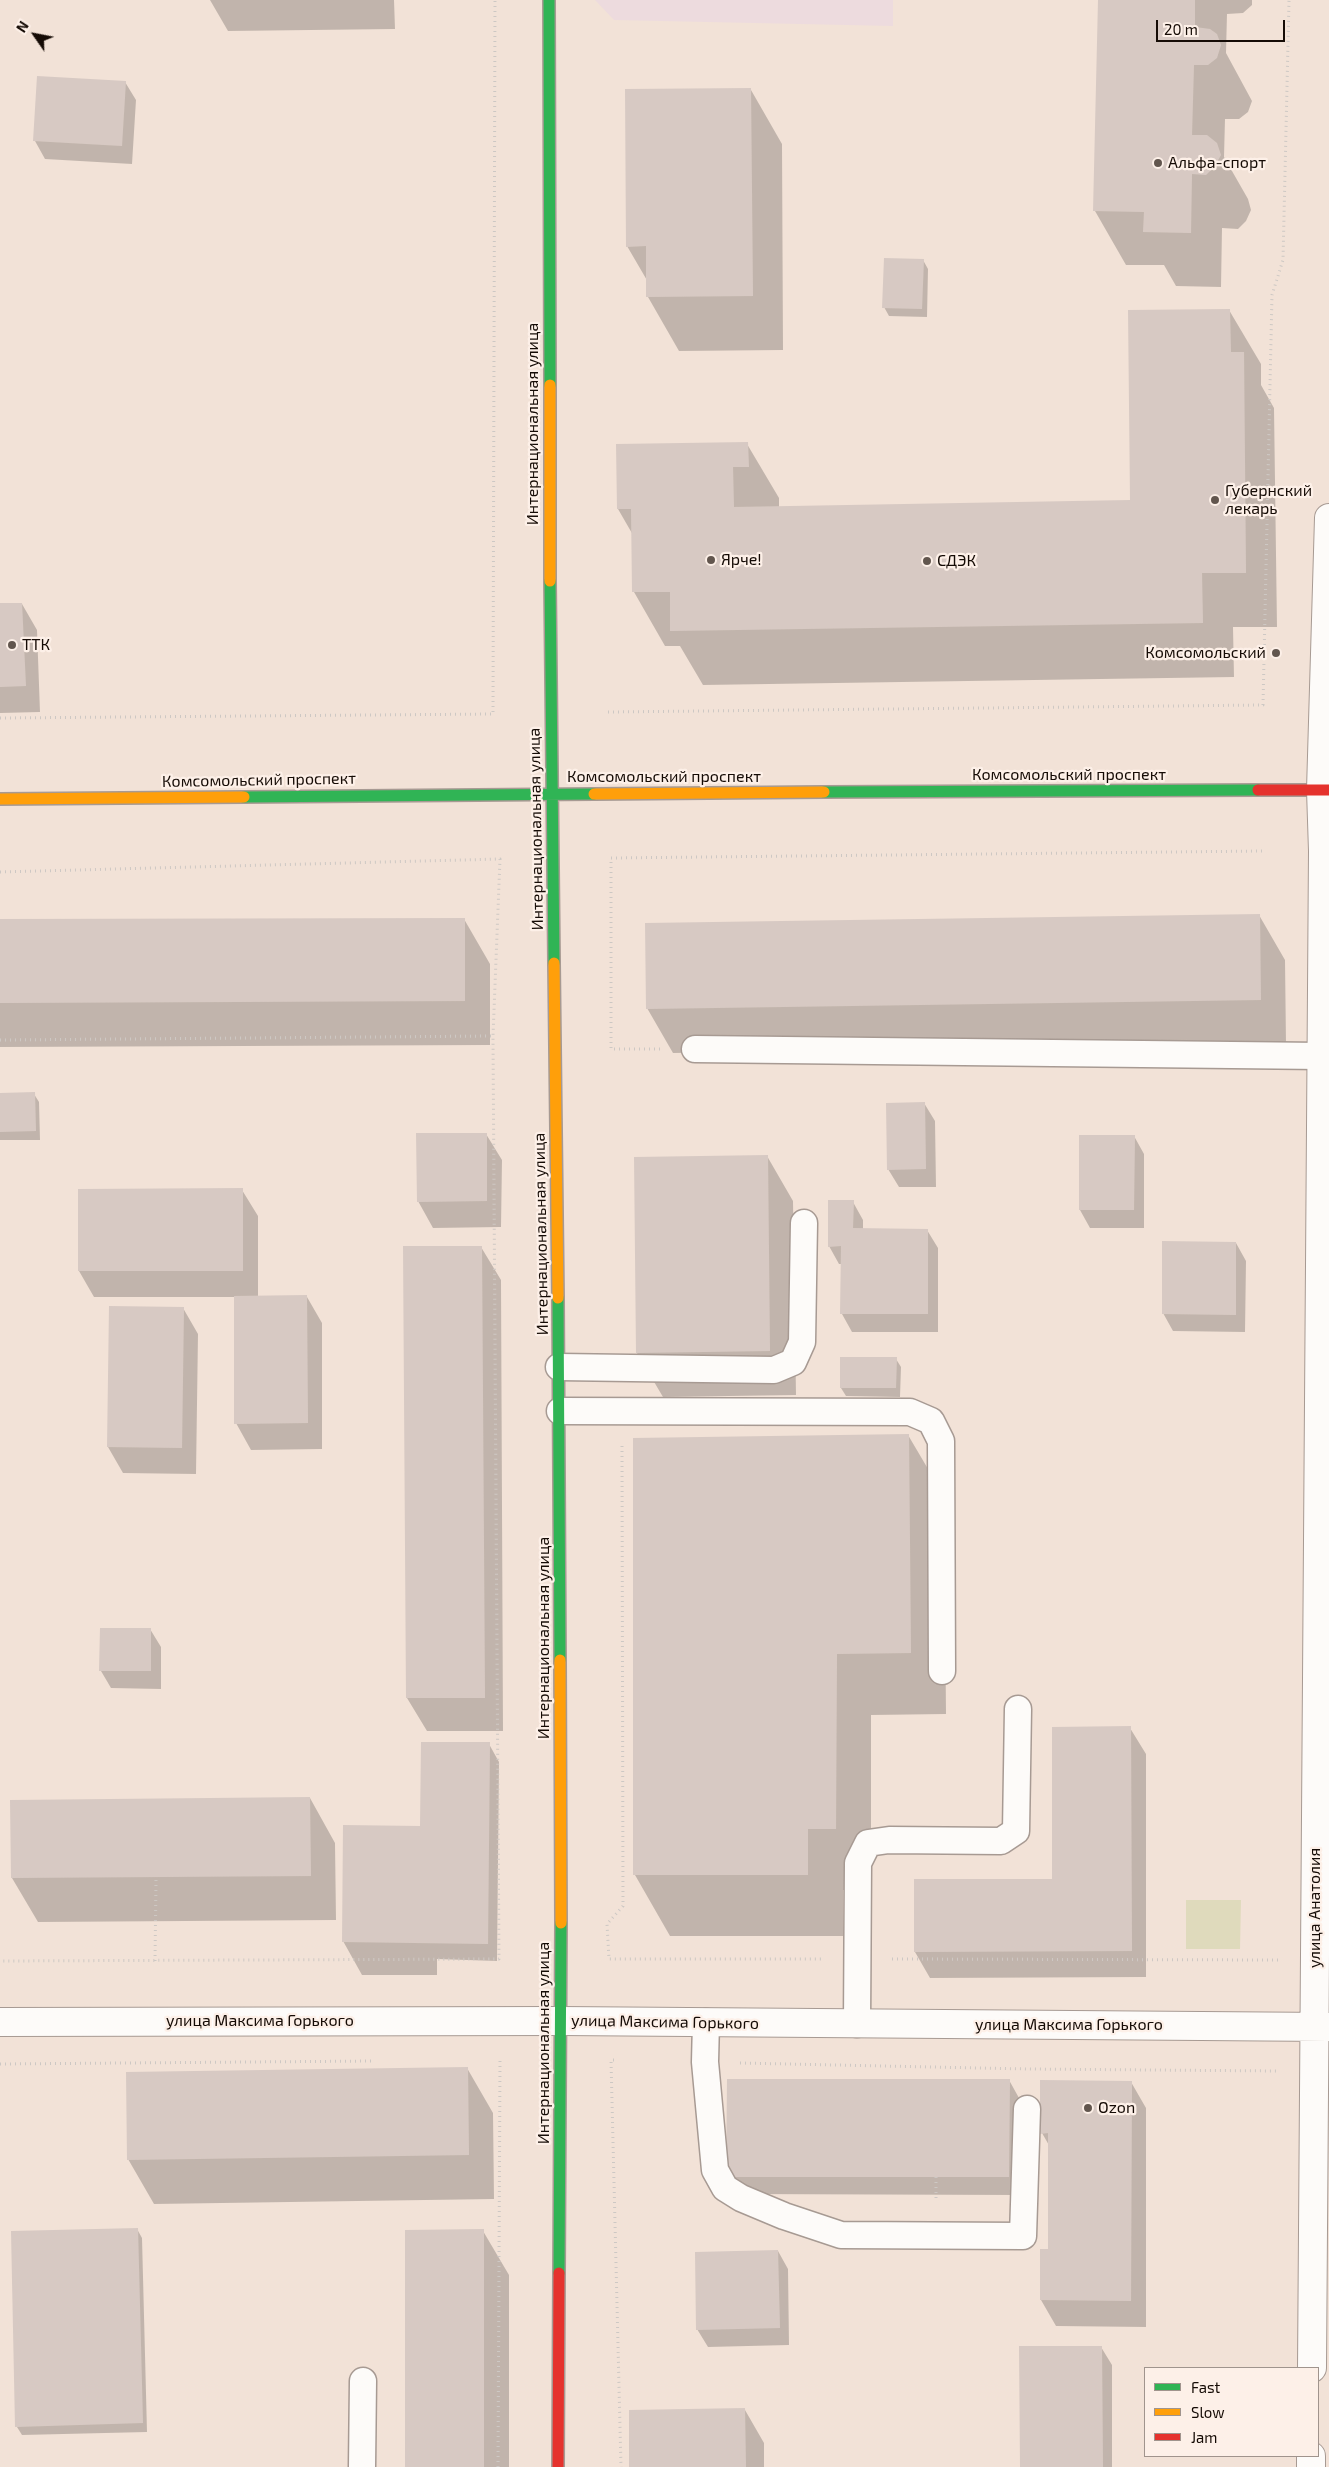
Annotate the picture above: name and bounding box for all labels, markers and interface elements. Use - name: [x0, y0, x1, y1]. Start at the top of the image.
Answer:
- north arrow: [10, 10, 60, 60]
- scale bar: [1159, 10, 1288, 42]
- text: N: [12, 18, 32, 35]
- text: 20 m: [1164, 20, 1198, 38]
- place label: Альфа-спорт: [1168, 153, 1266, 173]
- marker: Альфа-спорт: [1152, 157, 1164, 169]
- street label: Интернациональная улица: [523, 323, 543, 525]
- place label: Губернский лекарь: [1225, 481, 1312, 519]
- marker: Губернский лекарь: [1209, 494, 1221, 506]
- place label: Ярче!: [721, 550, 762, 570]
- place label: СДЭК: [937, 551, 976, 571]
- marker: Ярче!: [705, 554, 717, 566]
- marker: СДЭК: [921, 555, 933, 567]
- place label: ТТК: [22, 635, 50, 655]
- marker: ТТК: [6, 639, 18, 651]
- place label: Комсомольский: [1145, 643, 1266, 663]
- marker: Комсомольский: [1270, 647, 1282, 659]
- street label: Интернациональная улица: [525, 727, 547, 931]
- street label: Комсомольский проспект: [972, 765, 1166, 785]
- street label: Комсомольский проспект: [567, 767, 761, 787]
- street label: Комсомольский проспект: [162, 769, 356, 791]
- street label: Интернациональная улица: [530, 1132, 552, 1336]
- street label: Интернациональная улица: [534, 1537, 554, 1739]
- street label: улица Анатолия: [1305, 1848, 1325, 1968]
- street label: Интернациональная улица: [534, 1942, 554, 2144]
- street label: улица Максима Горького: [166, 2011, 354, 2031]
- street label: улица Максима Горького: [571, 2011, 759, 2033]
- street label: улица Максима Горького: [975, 2015, 1163, 2035]
- place label: Ozon: [1098, 2098, 1135, 2118]
- marker: Ozon: [1082, 2102, 1094, 2114]
- legend: [1144, 2367, 1319, 2457]
- text: Fast: [1191, 2378, 1220, 2396]
- text: Slow: [1191, 2403, 1225, 2421]
- text: Jam: [1191, 2428, 1217, 2446]

